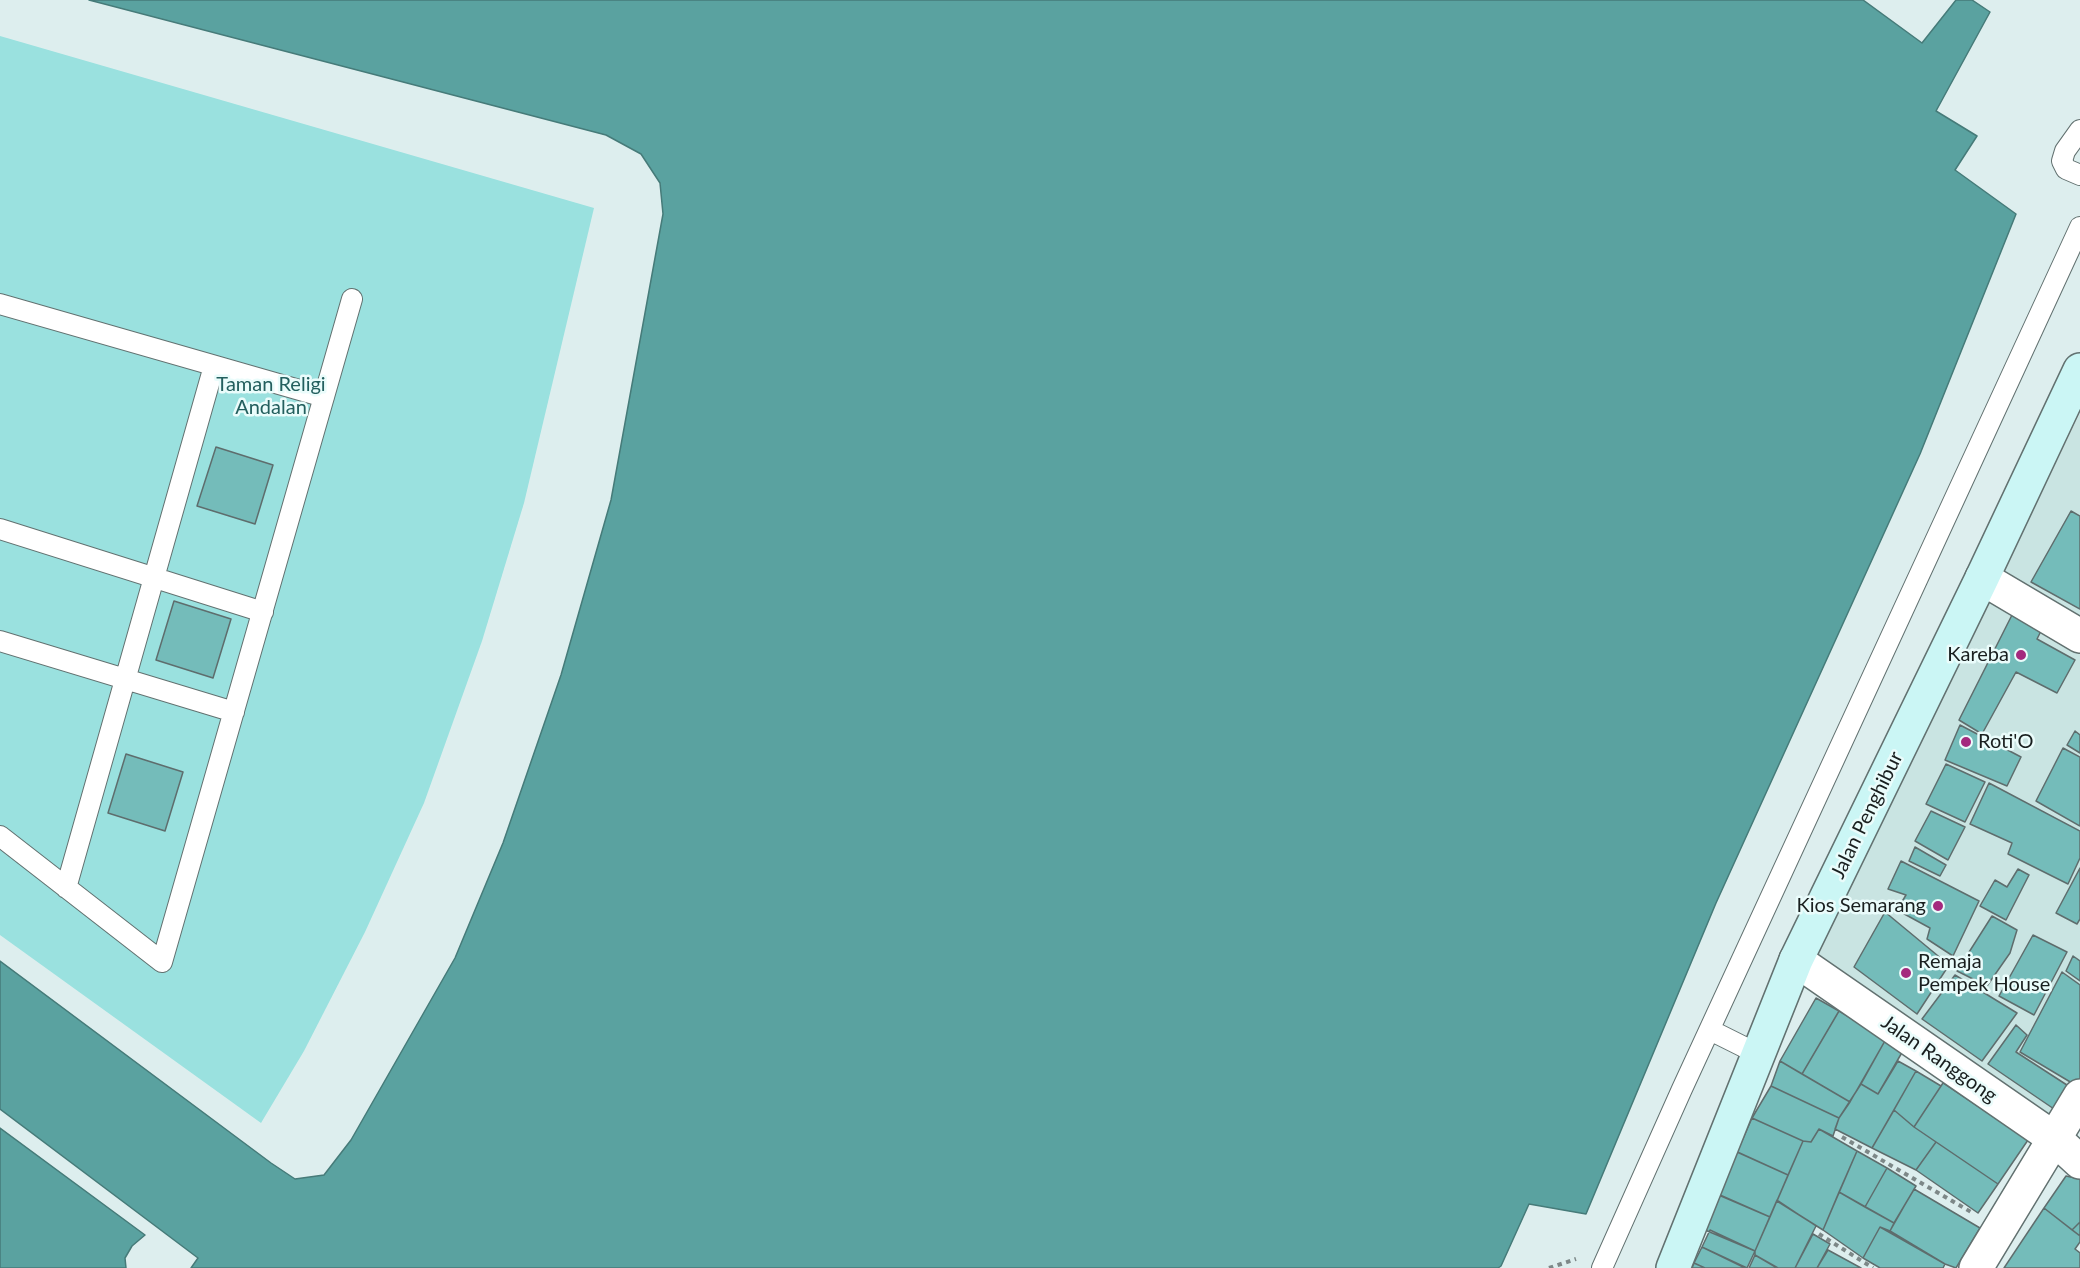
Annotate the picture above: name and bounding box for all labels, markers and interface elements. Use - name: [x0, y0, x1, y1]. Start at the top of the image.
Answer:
- park label: Taman Religi Andalan: [216, 373, 326, 420]
- place label: Kareba: [1947, 643, 2009, 667]
- marker: Kareba: [2014, 648, 2028, 662]
- place label: Roti'O: [1978, 730, 2033, 754]
- marker: Roti'O: [1959, 735, 1973, 749]
- street label: Jalan Penghibur: [1826, 748, 1908, 882]
- place label: Kios Semarang: [1796, 894, 1926, 918]
- marker: Kios Semarang: [1931, 899, 1945, 913]
- place label: Remaja Pempek House: [1918, 950, 2050, 997]
- marker: Remaja Pempek House: [1899, 966, 1913, 980]
- street label: Jalan Ranggong: [1876, 1010, 2002, 1108]

